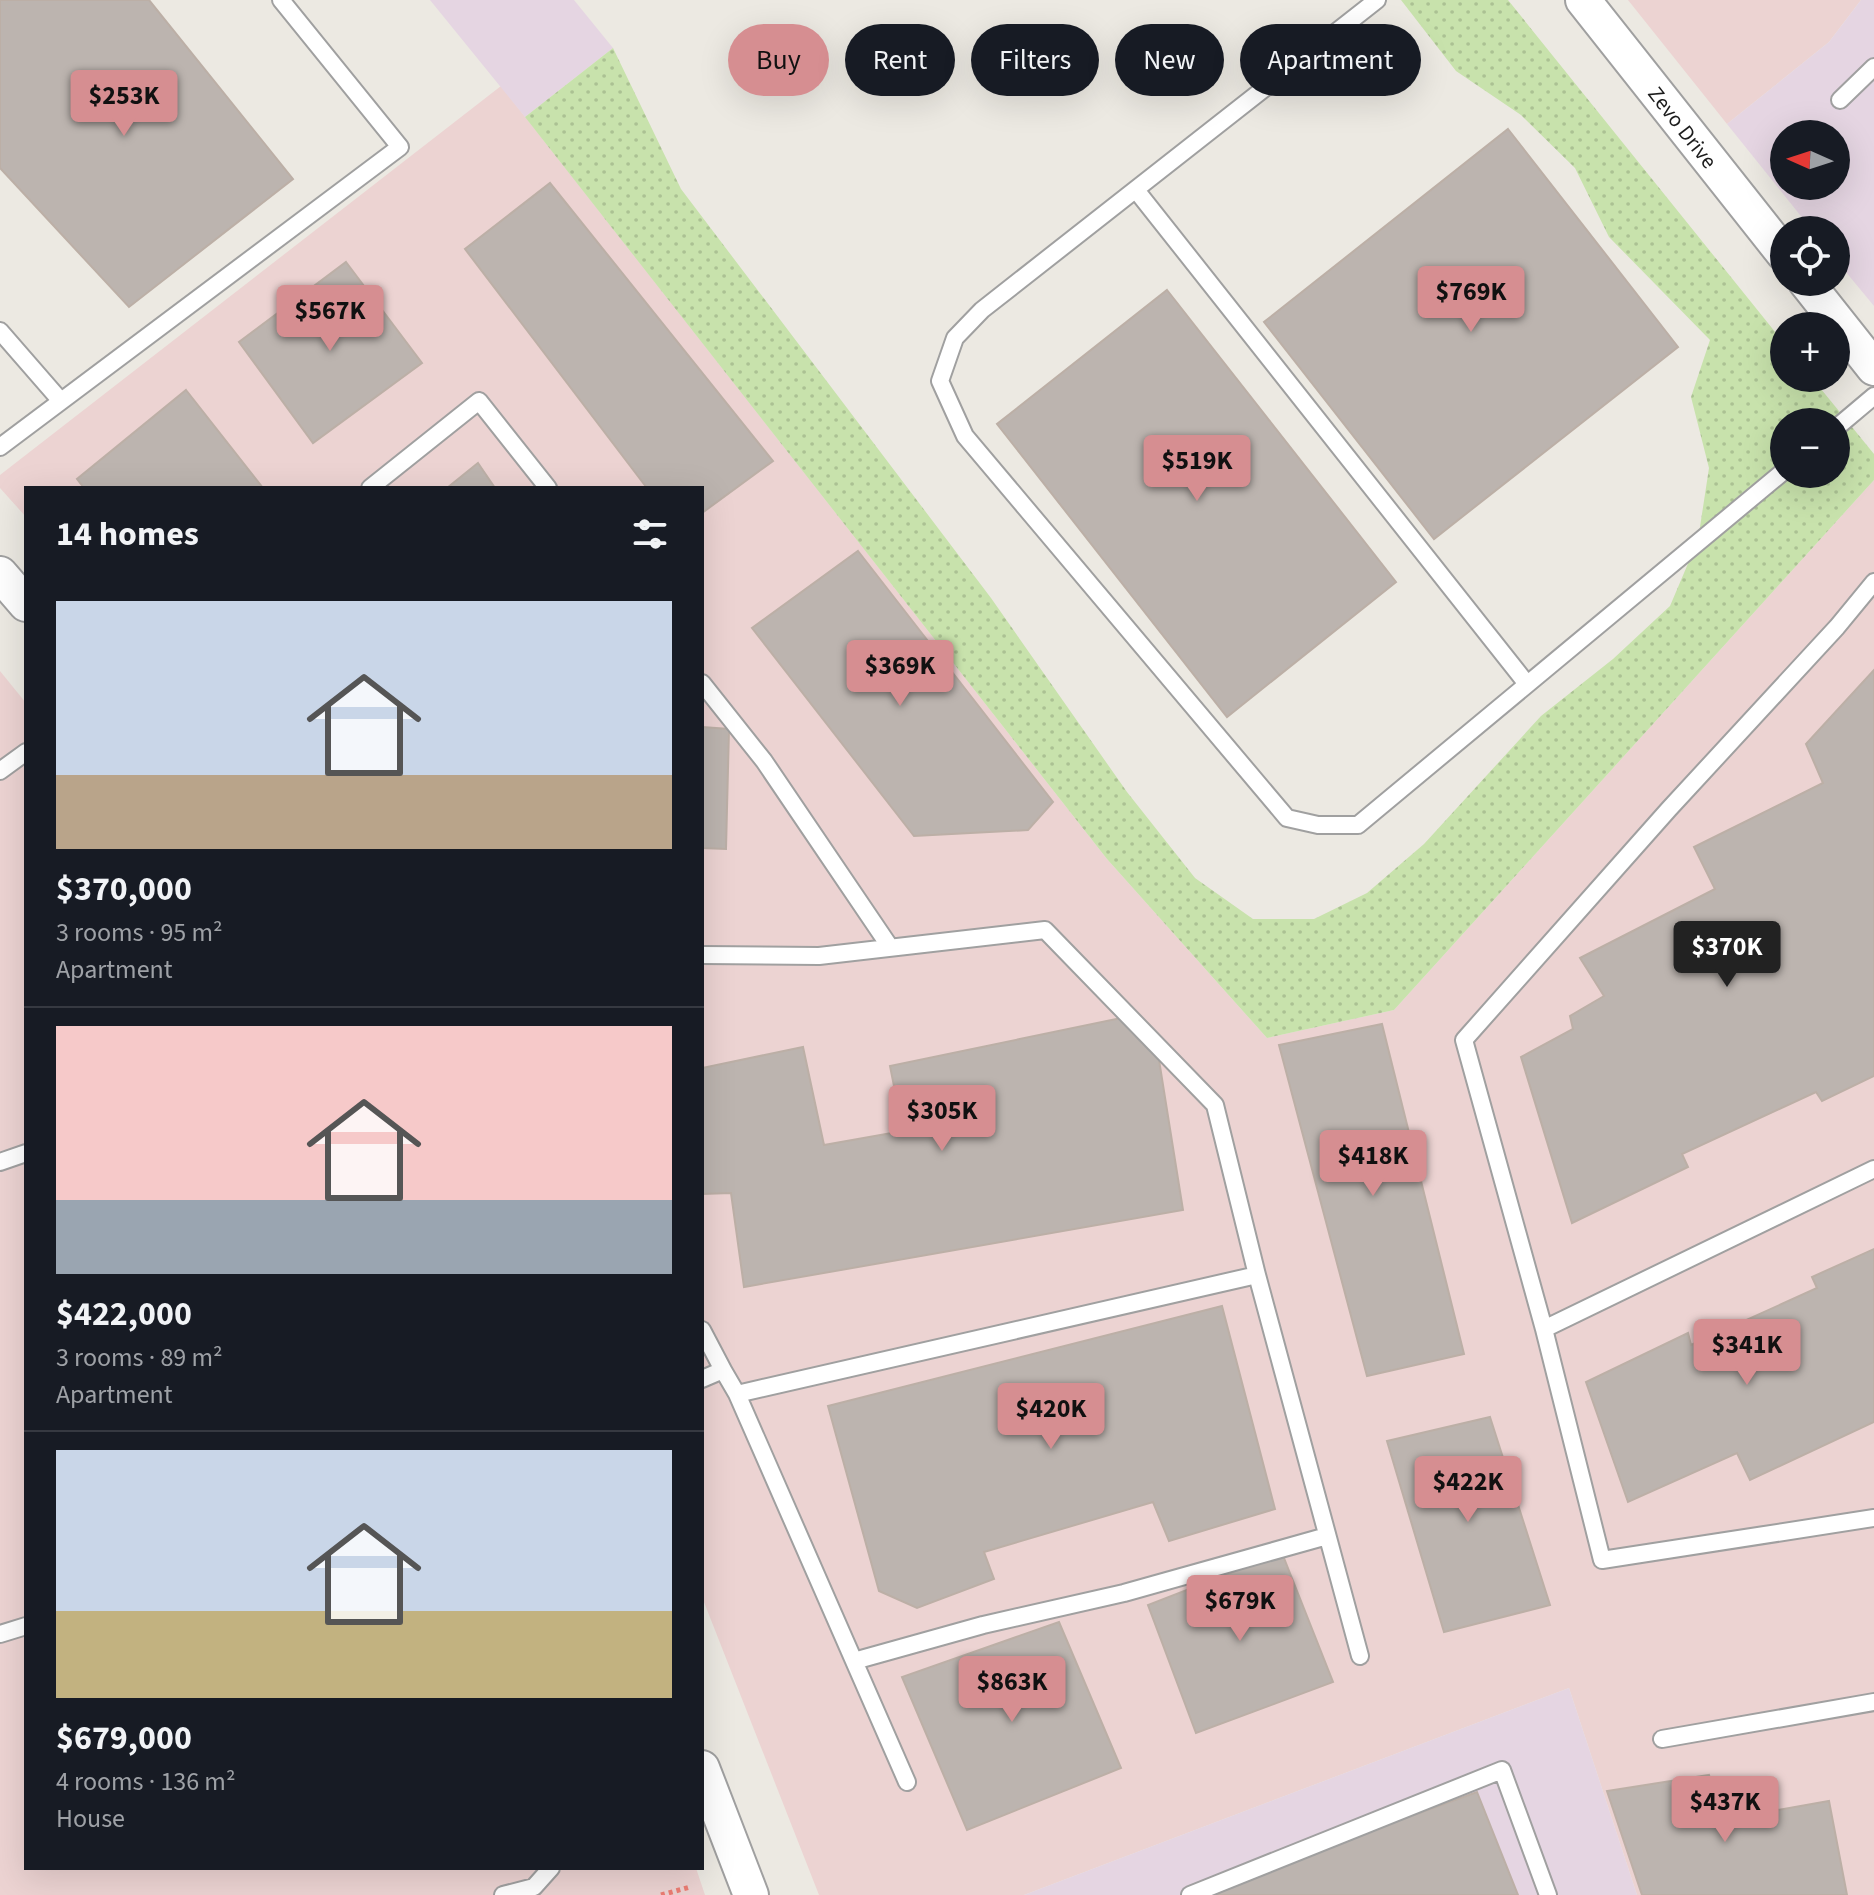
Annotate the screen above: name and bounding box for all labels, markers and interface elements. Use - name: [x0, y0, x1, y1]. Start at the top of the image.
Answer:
- chip: Buy: [728, 24, 829, 96]
- chip: Rent: [845, 24, 955, 96]
- chip: Filters: [971, 24, 1099, 96]
- chip: New: [1115, 24, 1224, 96]
- chip: Apartment: [1240, 24, 1421, 96]
- pin: $253K: [68, 70, 180, 138]
- text: $253K: [89, 77, 159, 114]
- street label: Zevo Drive: [1640, 80, 1725, 176]
- north arrow: [1770, 120, 1850, 200]
- map controls: [1770, 120, 1850, 488]
- button: locate: [1770, 216, 1850, 296]
- pin: $769K: [1415, 266, 1527, 334]
- text: $769K: [1436, 273, 1506, 310]
- pin: $567K: [274, 285, 386, 353]
- text: $567K: [295, 292, 365, 329]
- button: +: [1770, 312, 1850, 392]
- button: −: [1770, 408, 1850, 488]
- pin: $519K: [1141, 435, 1253, 503]
- text: $519K: [1162, 442, 1232, 479]
- text: 14 homes: [56, 510, 199, 559]
- icon: filters: [628, 512, 672, 556]
- pin: $369K: [844, 640, 956, 708]
- text: $369K: [865, 647, 935, 684]
- icon: home: [292, 653, 436, 797]
- text: $370,000: [56, 865, 192, 914]
- text: 3 rooms · 95 m²: [56, 914, 223, 951]
- pin: $370K: [1671, 921, 1783, 989]
- text: $370K: [1692, 928, 1762, 965]
- text: Apartment: [56, 951, 173, 988]
- icon: home: [292, 1078, 436, 1222]
- pin: $305K: [886, 1085, 998, 1153]
- text: $305K: [907, 1092, 977, 1129]
- pin: $418K: [1317, 1130, 1429, 1198]
- text: $418K: [1338, 1137, 1408, 1174]
- text: $422,000: [56, 1290, 192, 1339]
- pin: $341K: [1691, 1319, 1803, 1387]
- text: $341K: [1712, 1326, 1782, 1363]
- text: 3 rooms · 89 m²: [56, 1339, 223, 1376]
- text: Apartment: [56, 1376, 173, 1413]
- pin: $420K: [995, 1383, 1107, 1451]
- text: $420K: [1016, 1390, 1086, 1427]
- pin: $422K: [1412, 1456, 1524, 1524]
- text: $422K: [1433, 1463, 1503, 1500]
- icon: home: [292, 1502, 436, 1646]
- pin: $679K: [1184, 1575, 1296, 1643]
- text: $679K: [1205, 1582, 1275, 1619]
- pin: $863K: [956, 1656, 1068, 1724]
- text: $863K: [977, 1663, 1047, 1700]
- text: $679,000: [56, 1714, 192, 1763]
- text: 4 rooms · 136 m²: [56, 1763, 235, 1800]
- pin: $437K: [1669, 1776, 1781, 1844]
- text: $437K: [1690, 1783, 1760, 1820]
- text: House: [56, 1800, 125, 1837]

